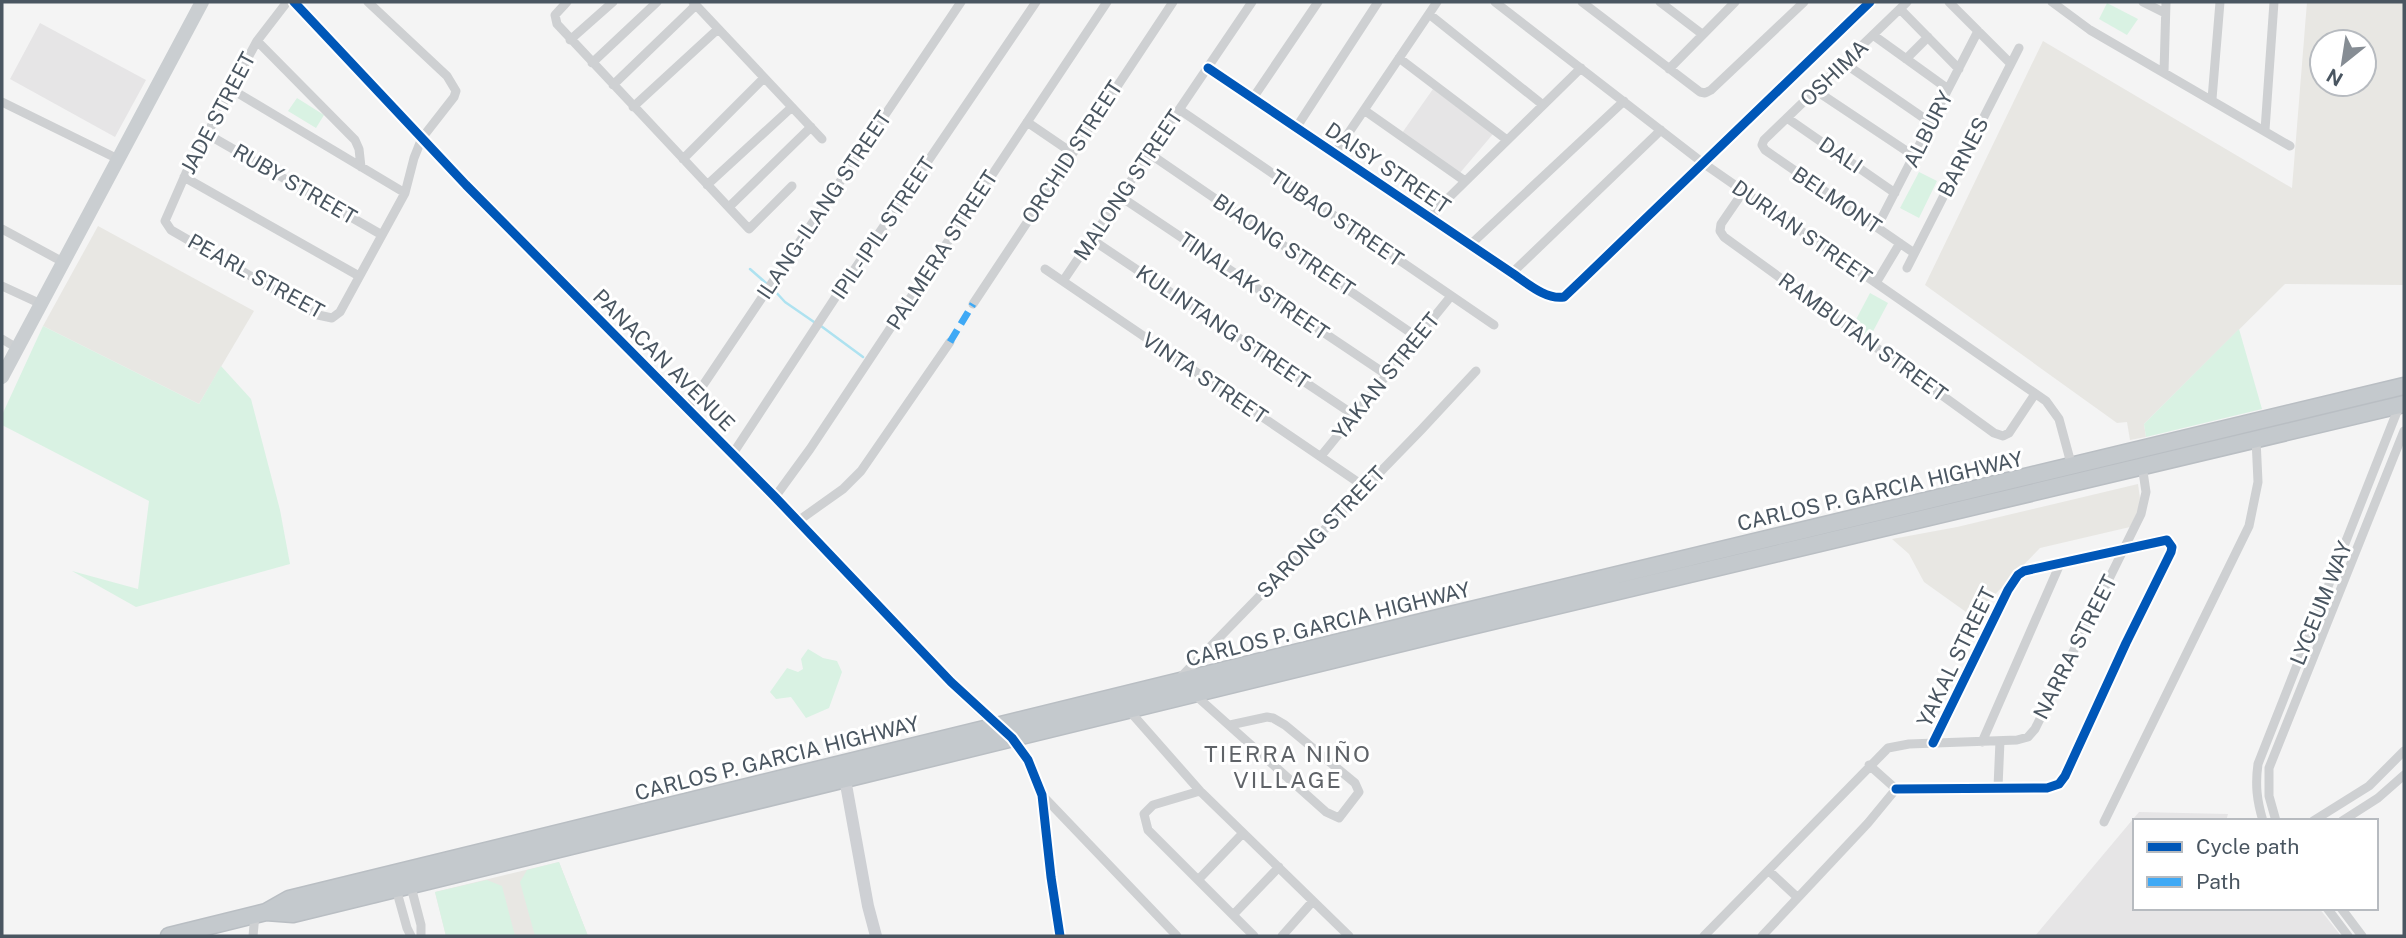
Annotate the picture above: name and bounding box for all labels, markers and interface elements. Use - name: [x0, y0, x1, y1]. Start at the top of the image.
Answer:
- north arrow: [2308, 28, 2378, 98]
- street label: OSHIMA: [1795, 34, 1873, 111]
- street label: JADE STREET: [175, 48, 261, 178]
- text: N: [2323, 64, 2346, 91]
- street label: ORCHID STREET: [1017, 76, 1127, 228]
- street label: ALBURY: [1898, 86, 1958, 171]
- street label: MALONG STREET: [1068, 105, 1188, 265]
- street label: ILANG-ILANG STREET: [752, 106, 896, 304]
- street label: BARNES: [1932, 113, 1994, 201]
- street label: DAISY STREET: [1321, 117, 1455, 219]
- street label: DALI: [1815, 132, 1867, 178]
- street label: RUBY STREET: [229, 138, 361, 230]
- street label: IPIL-IPIL STREET: [826, 152, 940, 304]
- street label: BELMONT: [1788, 161, 1886, 239]
- street label: TUBAO STREET: [1266, 164, 1408, 272]
- street label: PALMERA STREET: [881, 166, 1003, 334]
- street label: DURIAN STREET: [1727, 175, 1877, 289]
- street label: BIAONG STREET: [1208, 188, 1360, 302]
- street label: TINALAK STREET: [1174, 227, 1334, 345]
- street label: PEARL STREET: [183, 228, 329, 324]
- street label: KULINTANG STREET: [1132, 260, 1314, 394]
- street label: RAMBUTAN STREET: [1774, 267, 1952, 407]
- street label: PANACAN AVENUE: [588, 284, 740, 436]
- street label: YAKAN STREET: [1327, 308, 1445, 444]
- street label: VINTA STREET: [1138, 327, 1272, 429]
- street label: CARLOS P. GARCIA HIGHWAY: [1735, 446, 2025, 536]
- street label: SARONG STREET: [1252, 461, 1390, 603]
- street label: LYCEUM WAY: [2285, 537, 2357, 669]
- street label: NARRA STREET: [2028, 571, 2122, 723]
- street label: CARLOS P. GARCIA HIGHWAY: [1183, 576, 1473, 671]
- street label: YAKAL STREET: [1911, 583, 2001, 731]
- street label: CARLOS P. GARCIA HIGHWAY: [632, 710, 922, 805]
- district label: TIERRA NIÑO VILLAGE: [1204, 740, 1372, 793]
- legend: [2133, 819, 2378, 910]
- text: Cycle path: [2196, 834, 2299, 859]
- text: Path: [2196, 869, 2241, 894]

